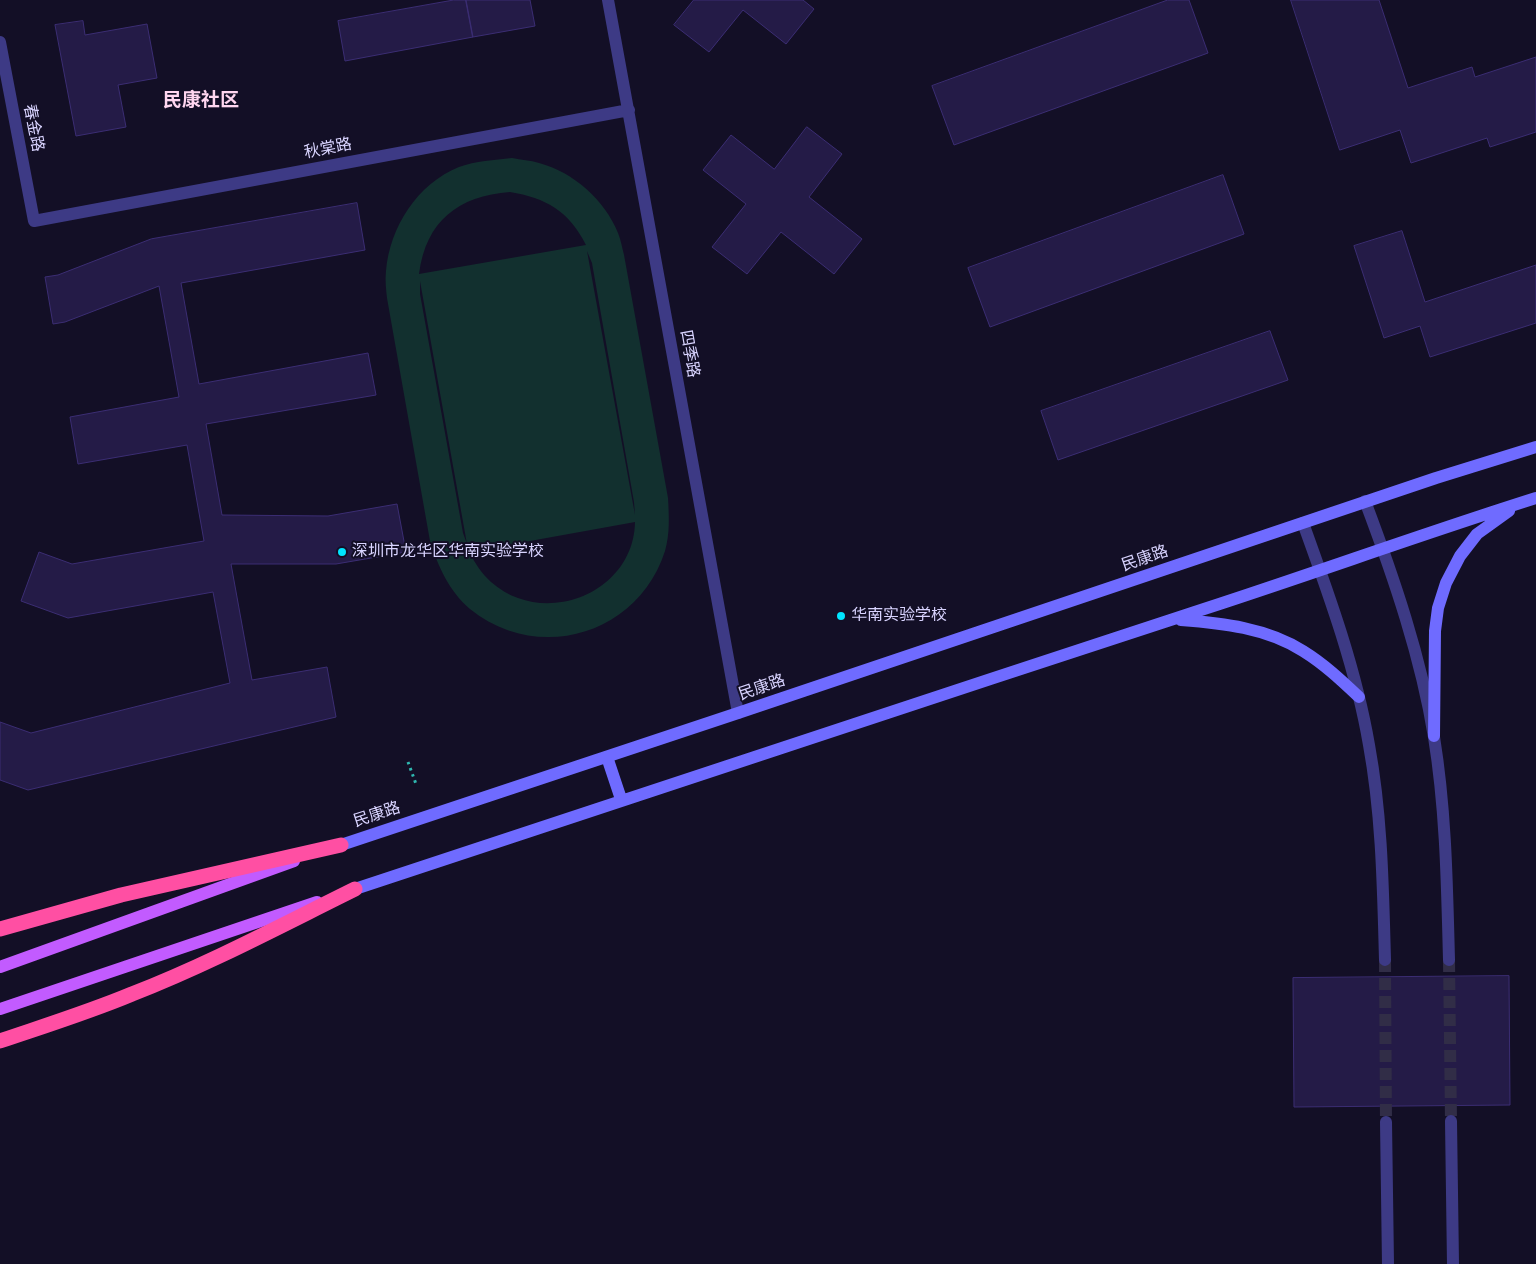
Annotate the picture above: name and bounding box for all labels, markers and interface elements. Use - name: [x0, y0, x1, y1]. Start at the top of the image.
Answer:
- district label: 民康社区: [163, 90, 239, 112]
- street label: 春金路: [19, 103, 47, 153]
- street label: 秋棠路: [303, 135, 353, 163]
- street label: 四季路: [675, 329, 703, 379]
- place label: 深圳市龙华区华南实验学校: [352, 542, 544, 562]
- street label: 民康路: [1119, 542, 1171, 576]
- marker: 深圳市龙华区华南实验学校: [336, 546, 348, 558]
- place label: 华南实验学校: [851, 606, 947, 626]
- marker: 华南实验学校: [835, 610, 847, 622]
- street label: 民康路: [736, 671, 788, 705]
- street label: 民康路: [351, 798, 403, 832]

